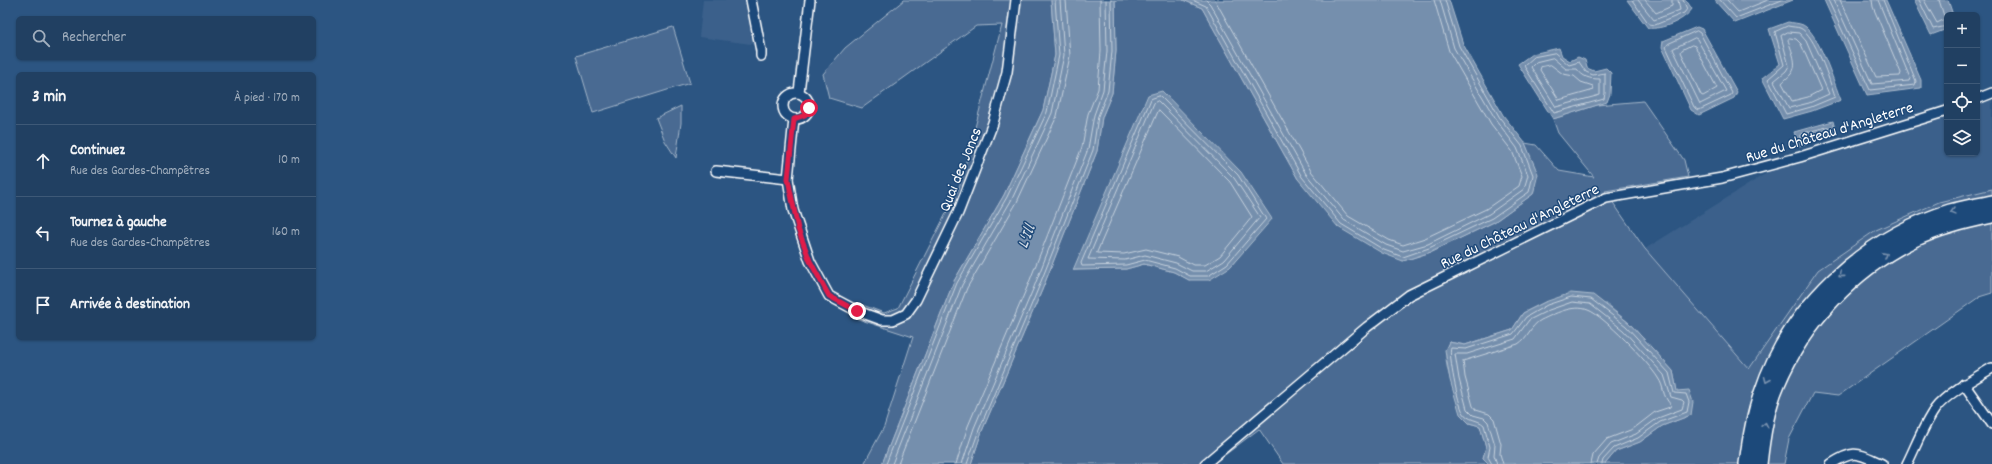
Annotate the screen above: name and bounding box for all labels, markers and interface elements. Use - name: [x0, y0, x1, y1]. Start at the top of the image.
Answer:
- map controls: [1944, 12, 1980, 156]
- button: +: [1944, 12, 1980, 48]
- search box: [16, 16, 316, 60]
- icon: search: [30, 27, 52, 49]
- text: Rechercher: [62, 27, 126, 49]
- button: −: [1944, 48, 1980, 84]
- button: locate: [1944, 84, 1980, 120]
- text: 3 min: [32, 86, 66, 110]
- text: À pied · 170 m: [234, 89, 300, 108]
- street label: Rue du Château d'Angleterre: [1743, 97, 1916, 170]
- route start: [800, 99, 818, 117]
- button: layers: [1944, 120, 1980, 156]
- street label: Quai des Joncs: [934, 124, 989, 215]
- text: Continuez: [70, 140, 125, 162]
- icon: ahead: [32, 150, 54, 172]
- text: 10 m: [278, 151, 300, 170]
- text: Rue des Gardes-Champêtres: [70, 162, 210, 181]
- street label: Rue du Château d'Angleterre: [1437, 179, 1603, 276]
- one-way arrow: [1950, 207, 1957, 216]
- text: Tournez à gauche: [70, 212, 167, 234]
- water label: L'Ill: [1012, 220, 1044, 253]
- icon: left: [32, 222, 54, 244]
- text: 160 m: [272, 223, 300, 242]
- text: Rue des Gardes-Champêtres: [70, 234, 210, 253]
- one-way arrow: [1881, 253, 1888, 260]
- one-way arrow: [1838, 270, 1846, 277]
- icon: arrive: [32, 294, 54, 316]
- text: Arrivée à destination: [70, 294, 190, 316]
- route end: [848, 302, 866, 320]
- one-way arrow: [1764, 375, 1772, 383]
- one-way arrow: [1760, 422, 1768, 429]

